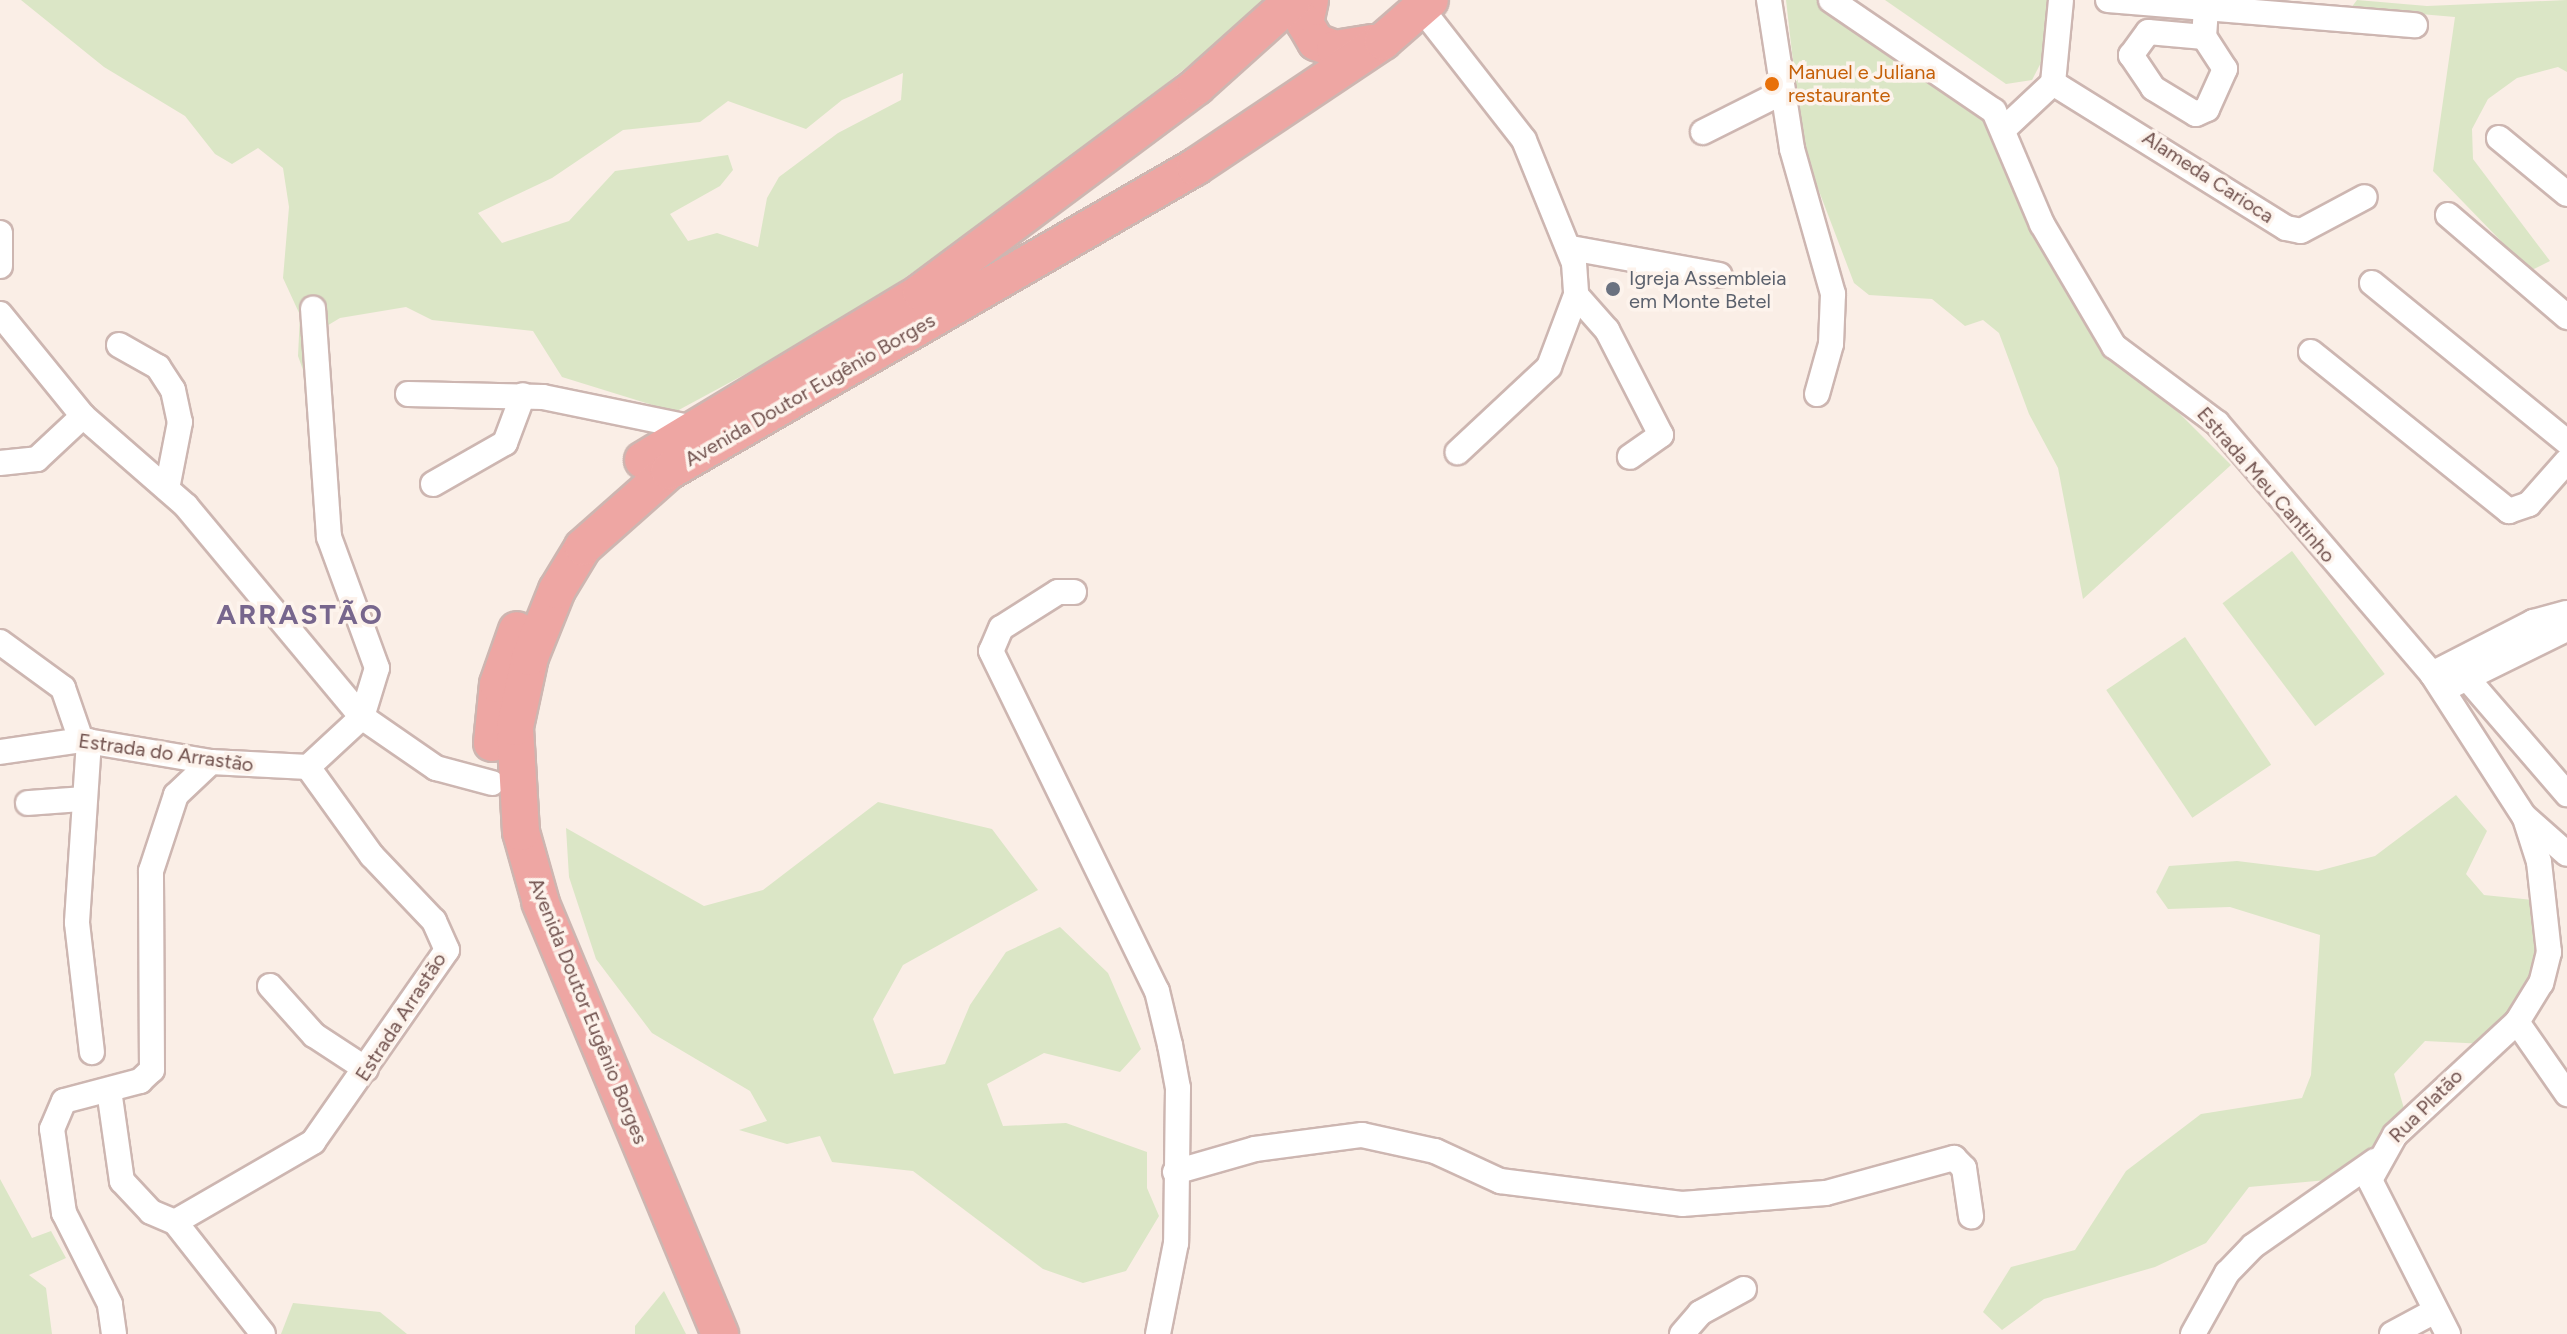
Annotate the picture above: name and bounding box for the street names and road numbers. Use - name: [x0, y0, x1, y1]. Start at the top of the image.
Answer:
- street label: Alameda Carioca: [2138, 126, 2278, 228]
- street label: Avenida Doutor Eugênio Borges: [681, 308, 939, 472]
- street label: Estrada Meu Cantinho: [2192, 402, 2340, 568]
- street label: Estrada do Arrastão: [77, 729, 255, 777]
- street label: Avenida Doutor Eugênio Borges: [523, 874, 653, 1148]
- street label: Estrada Arrastão: [351, 948, 451, 1086]
- street label: Rua Platão: [2384, 1064, 2468, 1148]

